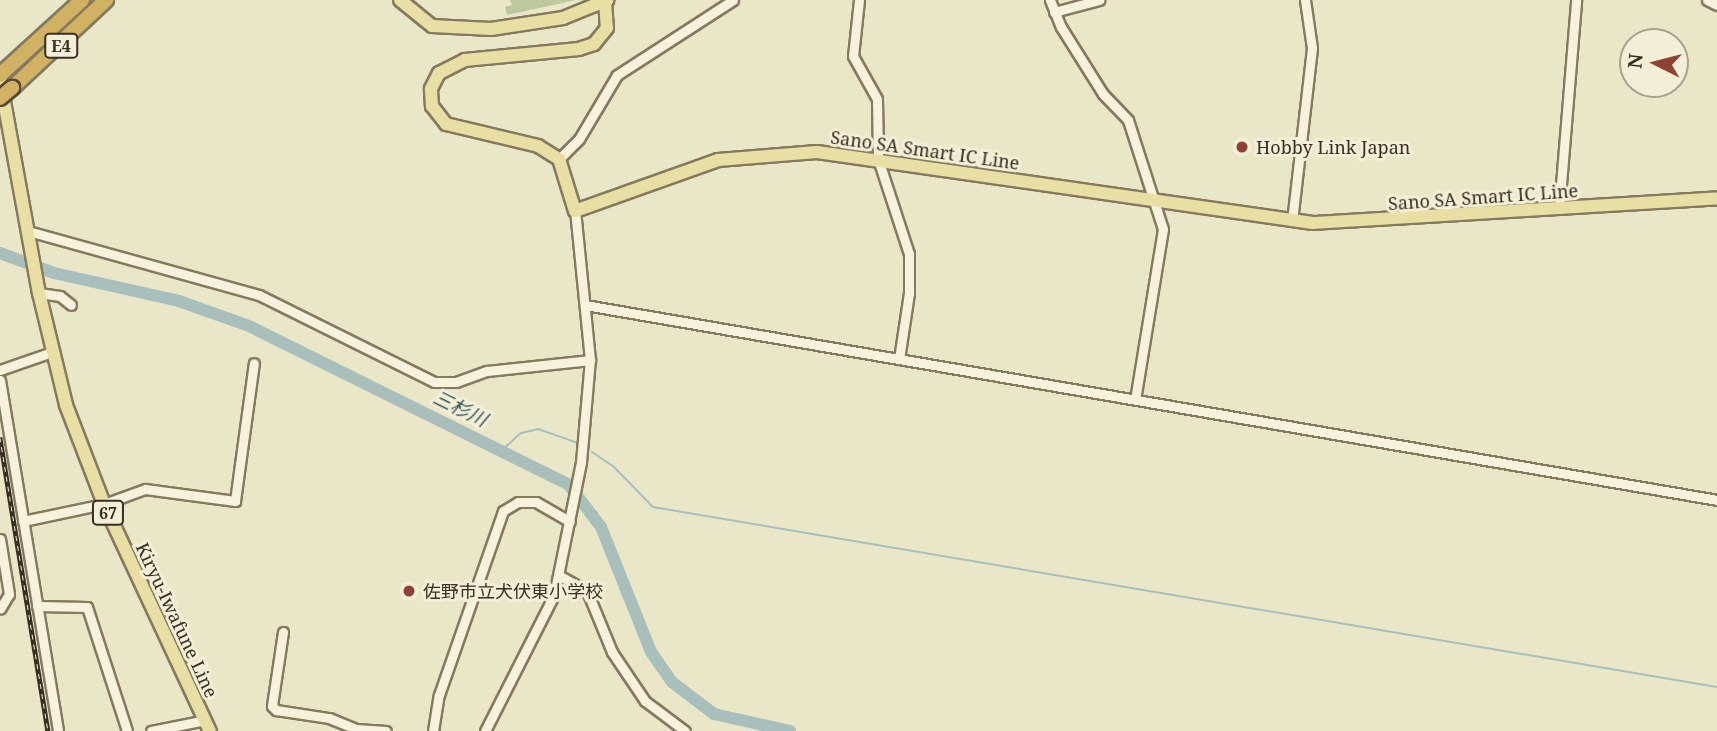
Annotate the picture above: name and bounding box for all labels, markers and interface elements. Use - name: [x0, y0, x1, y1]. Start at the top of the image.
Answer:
- north arrow: [1619, 28, 1689, 98]
- road number: E4: [43, 34, 78, 58]
- text: N: [1621, 52, 1649, 70]
- street label: Sano SA Smart IC Line: [829, 126, 1021, 174]
- place label: Hobby Link Japan: [1256, 136, 1410, 158]
- marker: Hobby Link Japan: [1234, 139, 1250, 155]
- street label: Sano SA Smart IC Line: [1387, 180, 1579, 214]
- water label: 三杉川: [429, 386, 491, 432]
- road number: 67: [90, 500, 126, 526]
- street label: Kiryu-Iwafune Line: [132, 539, 222, 701]
- place label: 佐野市立犬伏東小学校: [423, 580, 603, 602]
- marker: 佐野市立犬伏東小学校: [401, 583, 417, 599]

